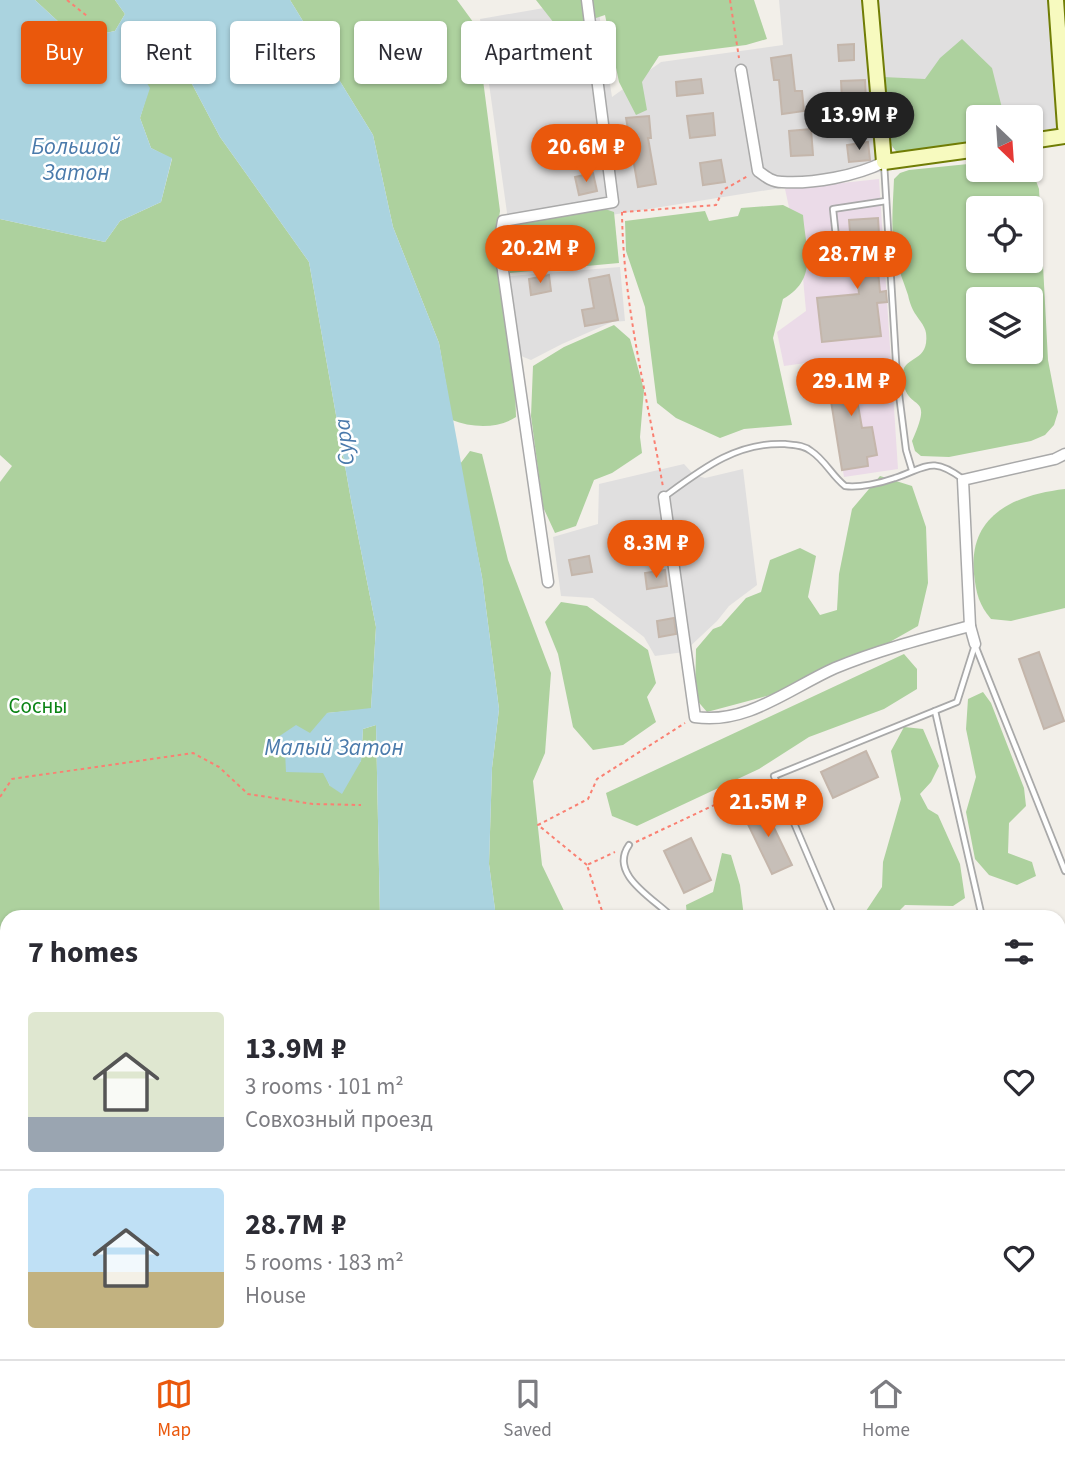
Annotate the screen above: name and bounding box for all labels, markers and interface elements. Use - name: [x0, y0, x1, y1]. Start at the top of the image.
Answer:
- chip: Buy: [21, 21, 107, 84]
- chip: Rent: [121, 21, 216, 84]
- chip: Filters: [230, 21, 340, 84]
- chip: New: [354, 21, 447, 84]
- chip: Apartment: [461, 21, 616, 84]
- pin: 13.9M ₽: [794, 92, 924, 152]
- text: 13.9M ₽: [820, 98, 898, 131]
- north arrow: [966, 105, 1043, 182]
- map controls: [966, 105, 1043, 364]
- pin: 20.6M ₽: [521, 124, 651, 184]
- water label: Большой Затон: [31, 130, 121, 189]
- text: 20.6M ₽: [547, 130, 625, 163]
- button: locate: [966, 196, 1043, 273]
- pin: 20.2M ₽: [475, 226, 605, 285]
- text: 20.2M ₽: [501, 231, 579, 264]
- pin: 28.7M ₽: [792, 232, 922, 291]
- text: 28.7M ₽: [818, 237, 896, 270]
- button: layers: [966, 287, 1043, 364]
- pin: 29.1M ₽: [786, 358, 916, 418]
- text: 29.1M ₽: [812, 364, 890, 397]
- water label: Сура: [325, 417, 363, 467]
- pin: 8.3M ₽: [599, 520, 713, 580]
- text: 8.3M ₽: [623, 526, 689, 559]
- park label: Сосны: [9, 691, 67, 721]
- water label: Малый Затон: [264, 731, 404, 764]
- pin: 21.5M ₽: [703, 780, 833, 839]
- text: 21.5M ₽: [729, 785, 807, 818]
- text: 7 homes: [28, 931, 138, 974]
- icon: filters: [1000, 933, 1038, 971]
- text: 13.9M ₽: [245, 1027, 346, 1070]
- icon: home: [84, 1040, 168, 1124]
- icon: heart: [1000, 1063, 1038, 1101]
- text: 3 rooms · 101 m²: [245, 1070, 404, 1103]
- text: Совхозный проезд: [245, 1103, 433, 1136]
- text: 28.7M ₽: [245, 1203, 346, 1246]
- icon: home: [84, 1216, 168, 1300]
- icon: heart: [1000, 1239, 1038, 1277]
- text: 5 rooms · 183 m²: [245, 1246, 404, 1279]
- text: House: [245, 1279, 306, 1312]
- tab: Map: [155, 1375, 193, 1444]
- tab: Saved: [503, 1375, 552, 1444]
- tab: Home: [862, 1375, 910, 1444]

